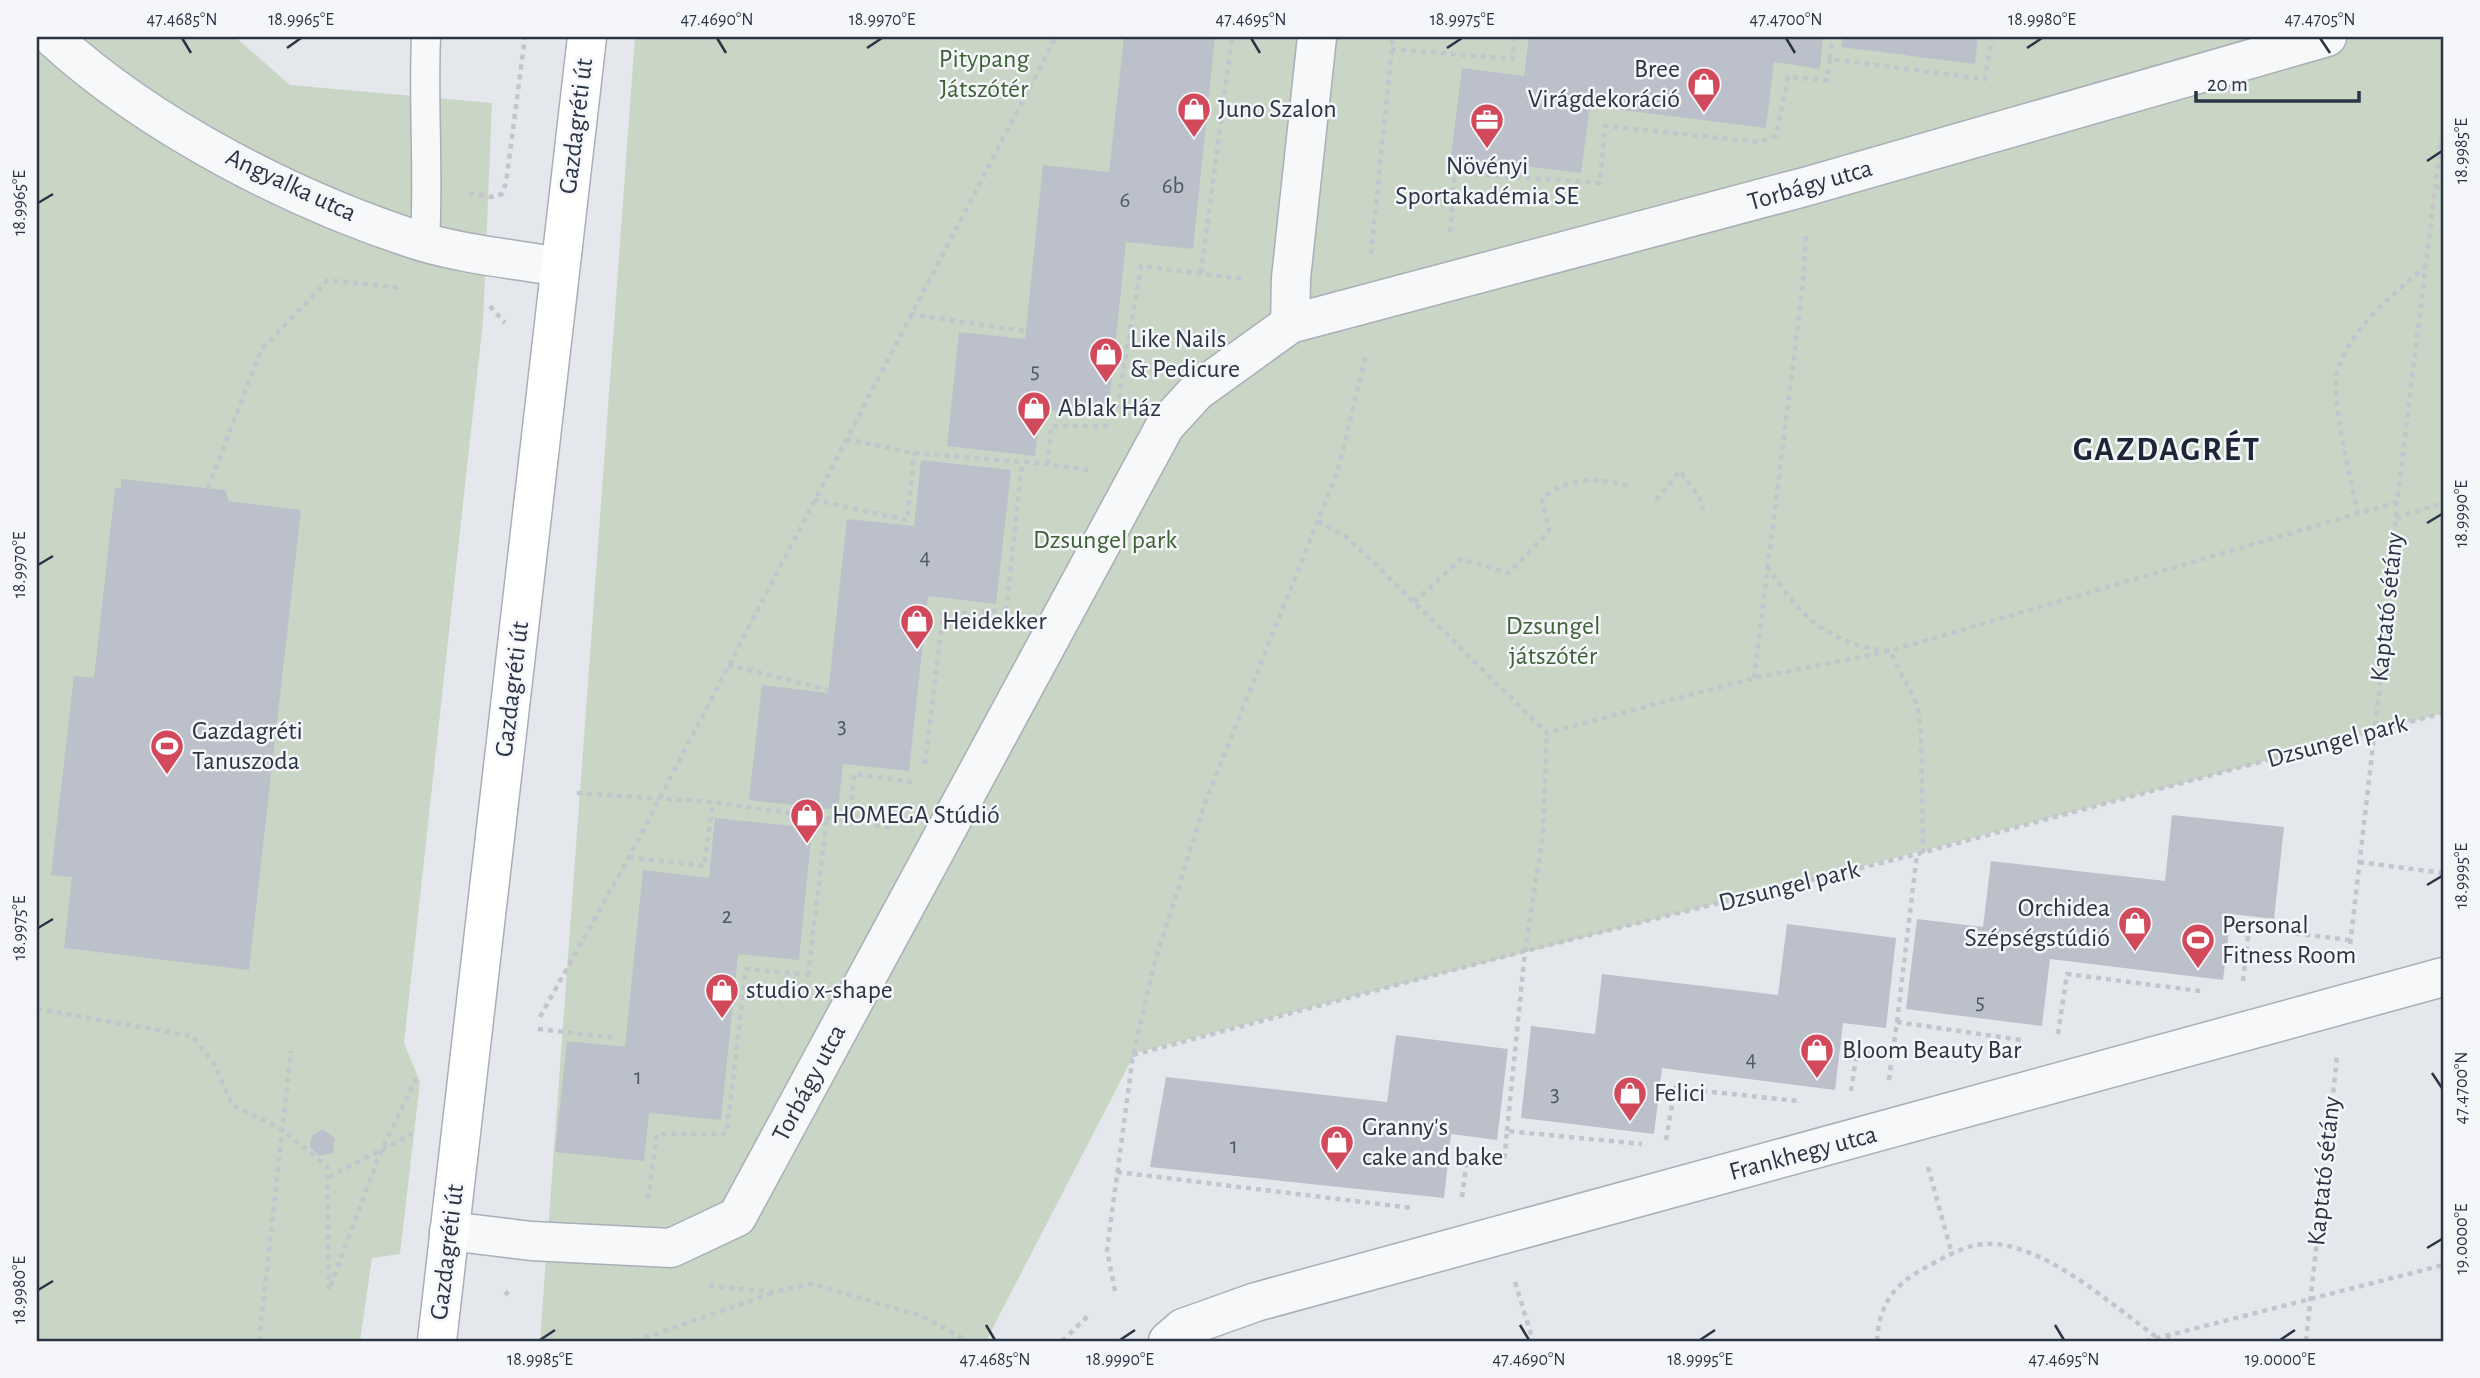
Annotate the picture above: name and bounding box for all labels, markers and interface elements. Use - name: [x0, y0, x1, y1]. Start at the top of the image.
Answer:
- text: 47.4685°N: [146, 11, 218, 29]
- text: 18.9965°E: [268, 11, 334, 29]
- text: 47.4690°N: [681, 11, 753, 29]
- text: 18.9970°E: [849, 11, 916, 29]
- text: 47.4695°N: [1216, 11, 1286, 29]
- text: 18.9975°E: [1430, 11, 1495, 29]
- text: 47.4700°N: [1749, 11, 1823, 29]
- text: 18.9980°E: [2008, 11, 2076, 29]
- text: 47.4705°N: [2284, 11, 2356, 29]
- park label: Pitypang Játszótér: [939, 46, 1029, 102]
- place label: Bree Virágdekoráció: [1528, 56, 1680, 112]
- street label: Gazdagréti út: [555, 57, 597, 195]
- scale bar: [2196, 60, 2359, 104]
- shop icon: Bree Virágdekoráció: [1685, 65, 1723, 114]
- text: 20 m: [2207, 74, 2248, 95]
- shop icon: Juno Szalon: [1175, 90, 1213, 139]
- place label: Juno Szalon: [1218, 96, 1337, 122]
- office icon: Növényi Sportakadémia SE: [1468, 101, 1506, 150]
- text: 18.9985°E: [2453, 118, 2471, 184]
- street label: Angyalka utca: [222, 144, 360, 226]
- place label: Növényi Sportakadémia SE: [1395, 153, 1579, 209]
- street label: Torbágy utca: [1745, 155, 1875, 215]
- text: 18.9965°E: [11, 170, 29, 236]
- house number: 6b: [1162, 175, 1184, 198]
- house number: 6: [1120, 189, 1130, 212]
- place label: Like Nails & Pedicure: [1130, 326, 1240, 382]
- shop icon: Like Nails & Pedicure: [1087, 335, 1125, 384]
- house number: 5: [1030, 360, 1040, 383]
- shop icon: Ablak Ház: [1015, 389, 1053, 438]
- place label: Ablak Ház: [1058, 395, 1161, 421]
- district label: GAZDAGRÉT: [2073, 429, 2261, 467]
- text: 18.9990°E: [2453, 480, 2471, 548]
- park label: Dzsungel park: [1033, 527, 1177, 553]
- text: 18.9970°E: [11, 531, 29, 598]
- street label: Kaptató sétány: [2366, 531, 2408, 683]
- house number: 4: [919, 546, 931, 569]
- shop icon: Heidekker: [898, 602, 936, 651]
- place label: Heidekker: [942, 608, 1047, 634]
- park label: Dzsungel játszótér: [1506, 613, 1600, 669]
- street label: Gazdagréti út: [491, 620, 533, 758]
- street label: Dzsungel park: [2264, 710, 2410, 772]
- house number: 3: [837, 715, 847, 738]
- place label: Gazdagréti Tanuszoda: [192, 718, 303, 774]
- sports icon: Gazdagréti Tanuszoda: [148, 727, 186, 776]
- shop icon: HOMEGA Stúdió: [788, 796, 826, 845]
- place label: HOMEGA Stúdió: [832, 802, 1000, 828]
- text: 18.9995°E: [2453, 843, 2471, 909]
- street label: Dzsungel park: [1716, 856, 1862, 916]
- text: 18.9975°E: [11, 895, 29, 960]
- place label: Orchidea Szépségstúdió: [1964, 895, 2110, 951]
- shop icon: Orchidea Szépségstúdió: [2116, 904, 2154, 953]
- house number: 2: [722, 905, 732, 928]
- place label: Personal Fitness Room: [2222, 912, 2356, 968]
- sports icon: Personal Fitness Room: [2179, 921, 2217, 970]
- shop icon: studio x-shape: [703, 971, 741, 1020]
- place label: studio x-shape: [746, 977, 893, 1003]
- house number: 5: [1975, 991, 1985, 1014]
- street label: Torbágy utca: [767, 1020, 851, 1146]
- shop icon: Bloom Beauty Bar: [1798, 1031, 1836, 1080]
- place label: Bloom Beauty Bar: [1842, 1037, 2022, 1063]
- house number: 4: [1745, 1048, 1757, 1071]
- text: 47.4700°N: [2453, 1051, 2471, 1125]
- house number: 1: [634, 1066, 642, 1089]
- shop icon: Felici: [1611, 1074, 1649, 1123]
- place label: Felici: [1654, 1080, 1705, 1106]
- house number: 3: [1550, 1083, 1560, 1106]
- street label: Kaptató sétány: [2303, 1095, 2345, 1247]
- place label: Granny's cake and bake: [1362, 1114, 1503, 1170]
- street label: Frankhegy utca: [1726, 1121, 1880, 1185]
- shop icon: Granny's cake and bake: [1318, 1123, 1356, 1172]
- house number: 1: [1230, 1135, 1238, 1158]
- street label: Gazdagréti út: [426, 1183, 468, 1321]
- text: 19.0000°E: [2453, 1203, 2471, 1274]
- text: 18.9980°E: [11, 1256, 29, 1324]
- text: 18.9985°E: [507, 1351, 573, 1369]
- text: 47.4685°N: [959, 1351, 1031, 1369]
- text: 18.9990°E: [1086, 1351, 1154, 1369]
- text: 47.4690°N: [1493, 1351, 1565, 1369]
- text: 18.9995°E: [1667, 1351, 1733, 1369]
- text: 47.4695°N: [2029, 1351, 2099, 1369]
- text: 19.0000°E: [2245, 1351, 2316, 1369]

